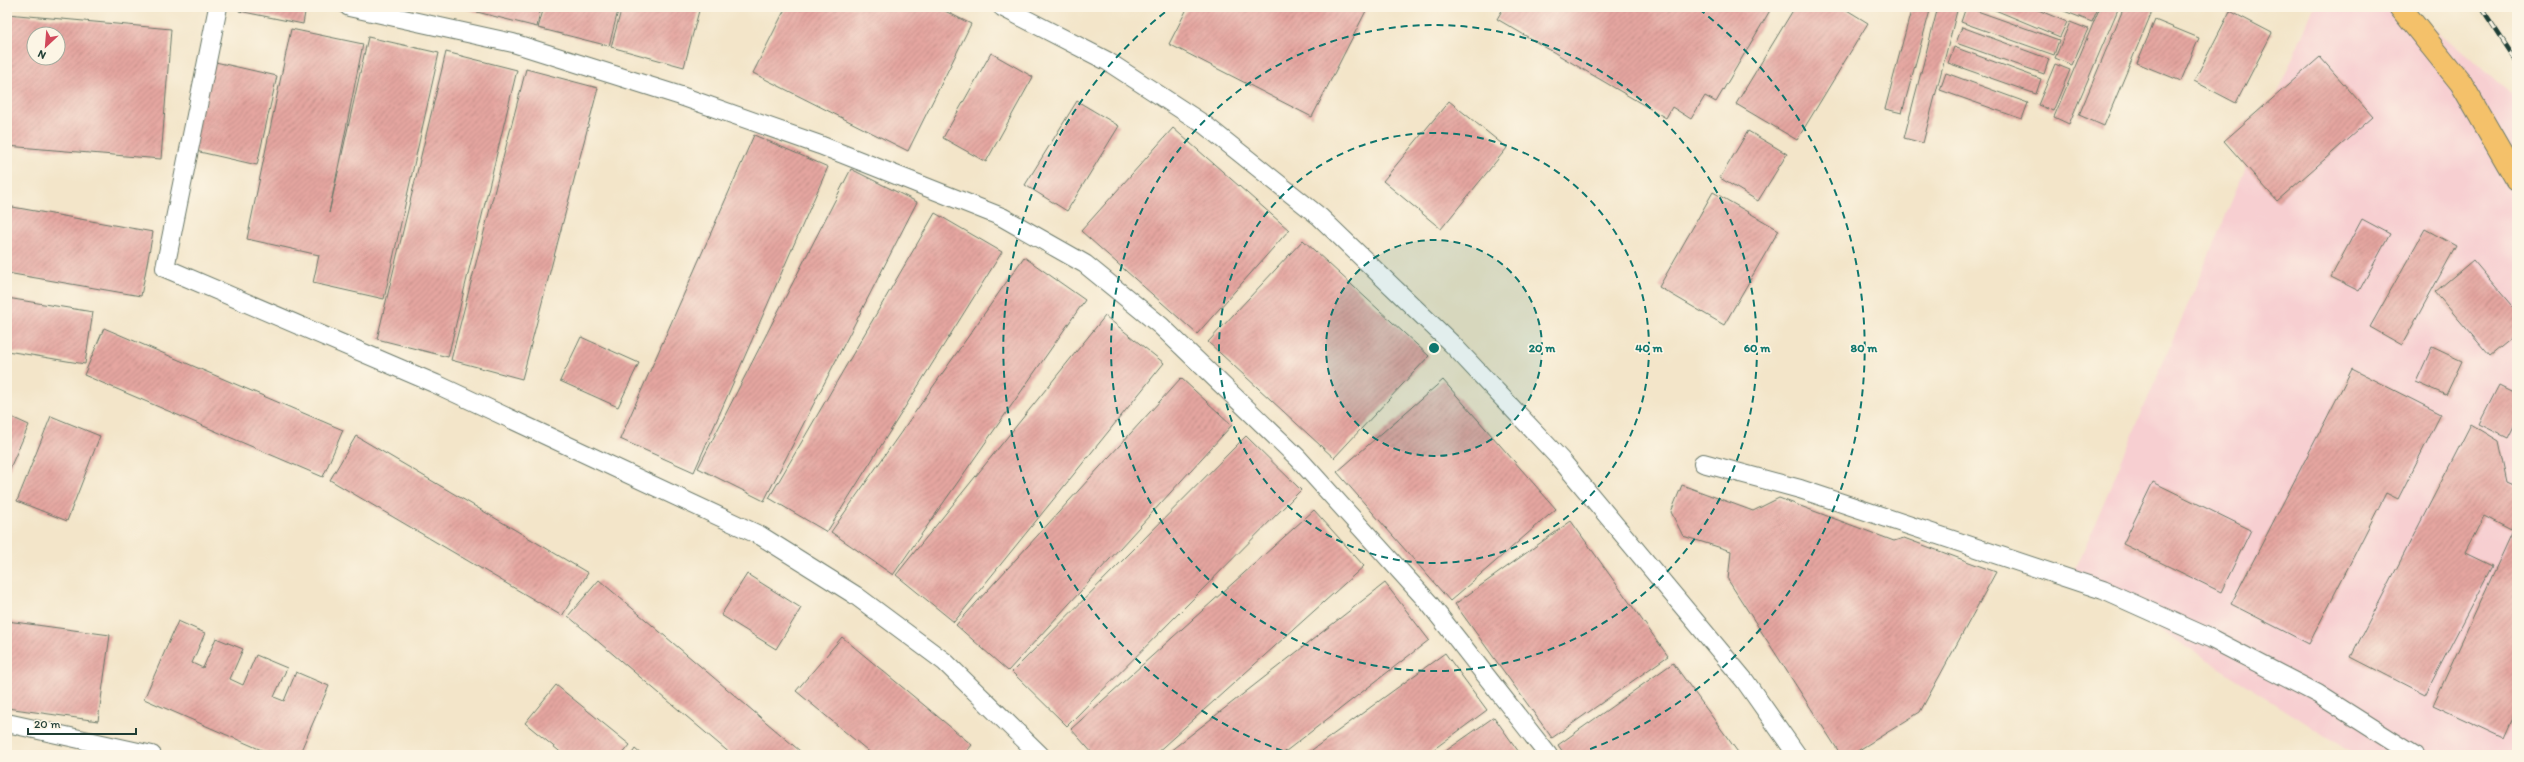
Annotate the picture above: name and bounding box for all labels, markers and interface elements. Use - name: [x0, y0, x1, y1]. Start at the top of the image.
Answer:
- north arrow: [26, 26, 66, 66]
- text: N: [36, 47, 48, 62]
- centre of rings: [1427, 341, 1441, 355]
- text: 20 m: [1529, 341, 1556, 355]
- text: 40 m: [1635, 341, 1664, 355]
- text: 60 m: [1744, 341, 1771, 355]
- text: 80 m: [1851, 341, 1878, 355]
- scale bar: [28, 710, 136, 736]
- text: 20 m: [34, 717, 61, 731]

